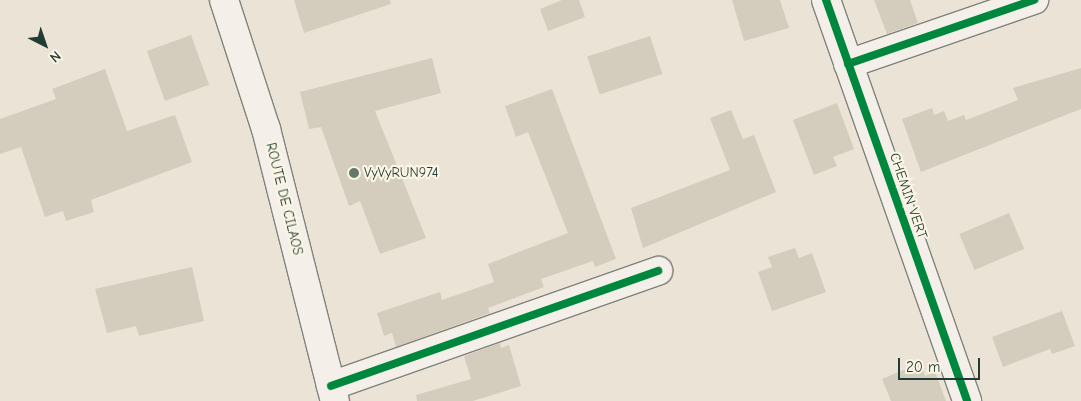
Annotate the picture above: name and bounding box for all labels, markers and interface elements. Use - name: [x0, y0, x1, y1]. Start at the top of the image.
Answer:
- north arrow: [20, 20, 70, 70]
- text: N: [46, 47, 64, 66]
- street label: ROUTE DE CILAOS: [262, 141, 306, 257]
- street label: CHEMIN VERT: [885, 151, 931, 241]
- place label: VyVyRUN974: [364, 165, 438, 181]
- marker: VyVyRUN974: [348, 167, 360, 179]
- scale bar: [901, 348, 984, 380]
- text: 20 m: [906, 358, 940, 376]

